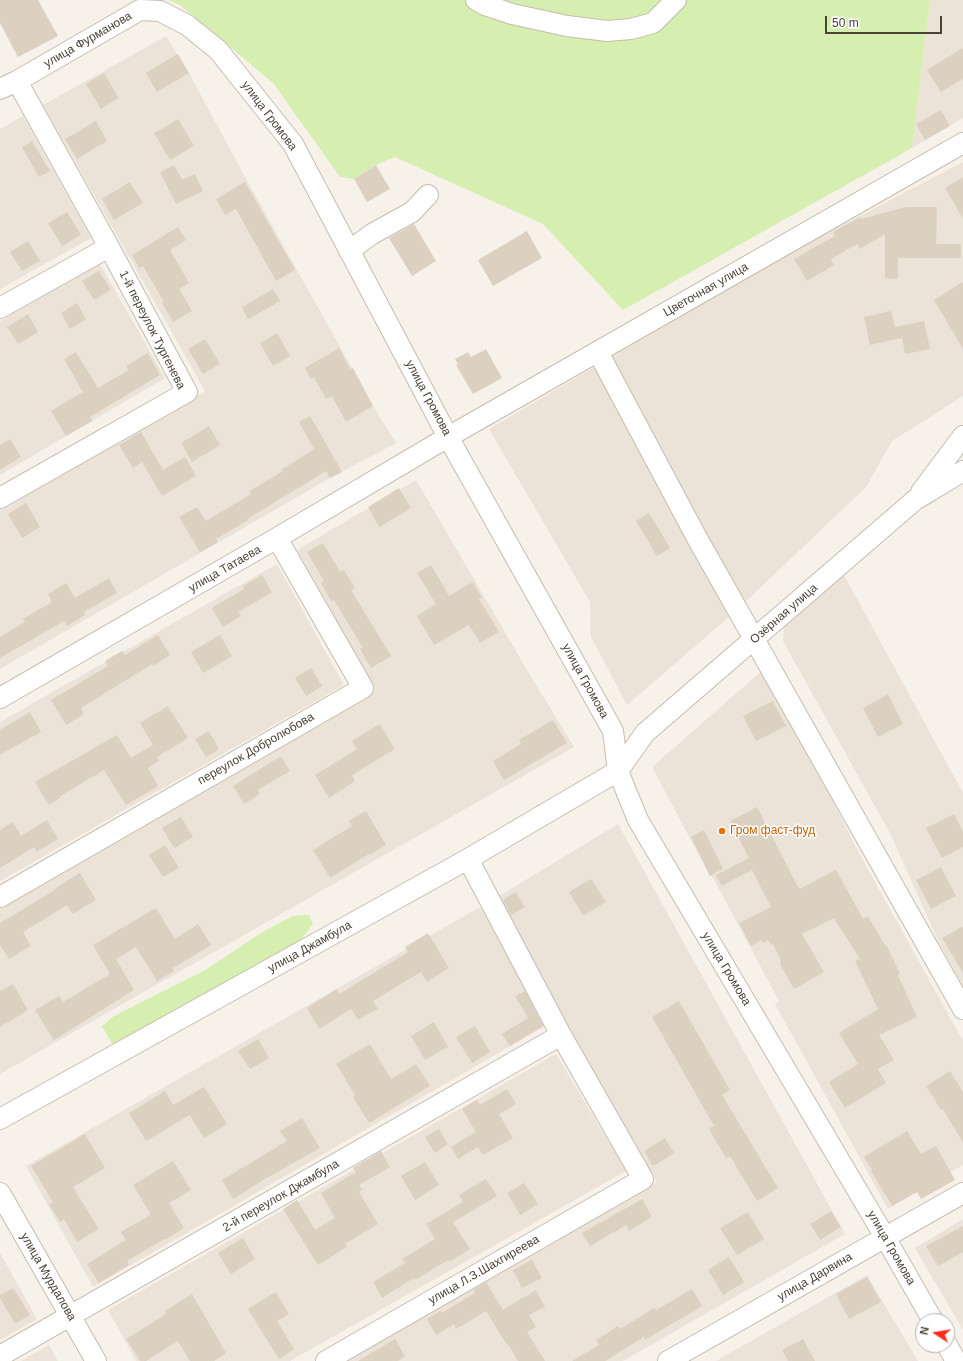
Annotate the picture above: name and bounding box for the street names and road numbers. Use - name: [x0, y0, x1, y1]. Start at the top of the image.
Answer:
- street label: улица Фурманова: [41, 9, 135, 71]
- street label: улица Громова: [238, 78, 300, 154]
- street label: Цветочная улица: [661, 260, 751, 320]
- street label: 1-й переулок Тургенева: [116, 268, 188, 392]
- street label: улица Громова: [402, 358, 454, 438]
- street label: улица Татаева: [186, 542, 264, 596]
- street label: Озёрная улица: [747, 581, 821, 647]
- street label: улица Громова: [559, 641, 611, 721]
- street label: переулок Добролюбова: [195, 710, 317, 788]
- street label: улица Джамбула: [266, 918, 354, 976]
- street label: улица Громова: [698, 930, 754, 1008]
- street label: 2-й переулок Джамбула: [220, 1157, 342, 1235]
- street label: улица Громова: [864, 1208, 918, 1288]
- street label: улица Мурдалова: [17, 1230, 79, 1324]
- street label: улица Л.З.Шахгиреева: [426, 1232, 542, 1308]
- street label: улица Дарвина: [775, 1250, 855, 1304]

